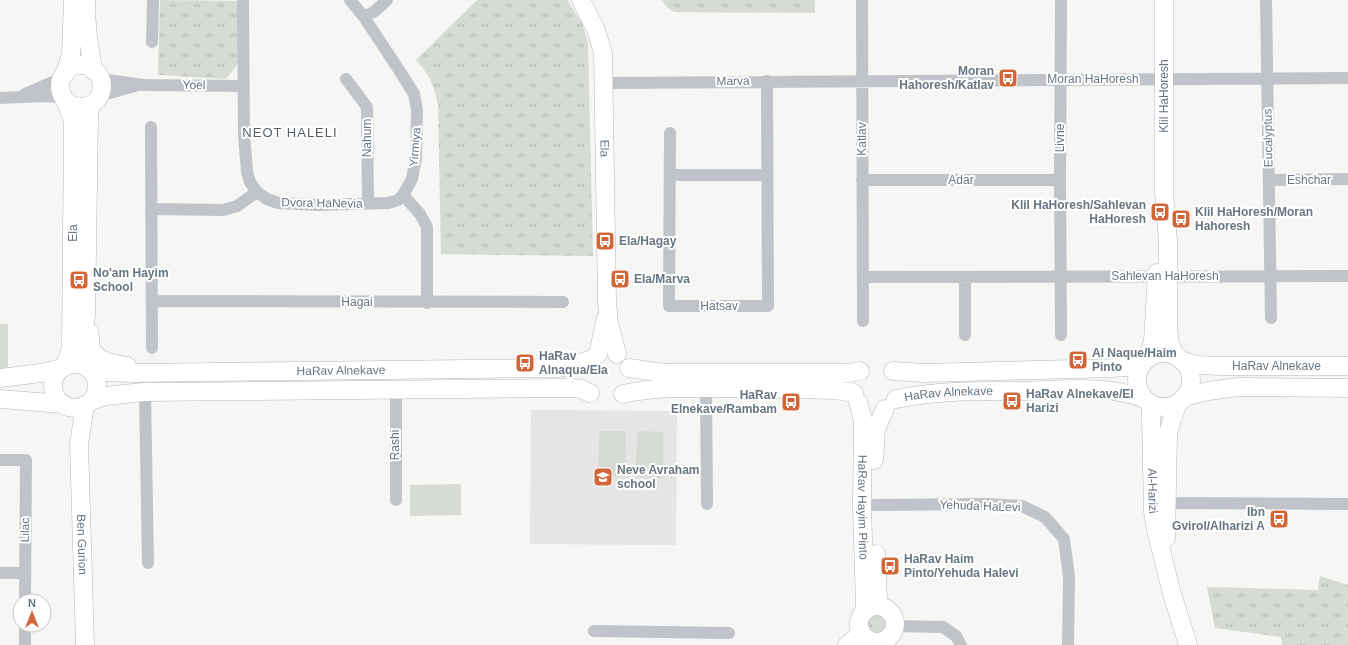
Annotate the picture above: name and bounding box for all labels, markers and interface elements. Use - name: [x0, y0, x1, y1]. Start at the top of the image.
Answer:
- street label: Klil HaHoresh: [1157, 59, 1171, 133]
- place label: Moran Hahoresh/Katlav: [899, 64, 994, 92]
- bus stop icon: Moran Hahoresh/Katlav: [997, 67, 1019, 89]
- street label: Moran HaHoresh: [1047, 72, 1139, 86]
- street label: Marva: [716, 74, 750, 88]
- street label: Yoel: [182, 78, 206, 92]
- street label: Eucalyptus: [1260, 109, 1276, 167]
- street label: Nahum: [360, 119, 374, 157]
- street label: Katlav: [855, 122, 869, 156]
- street label: Livne: [1053, 123, 1067, 152]
- district label: NEOT HALELI: [242, 125, 338, 140]
- street label: Yirmiya: [407, 126, 423, 167]
- street label: Ela: [597, 140, 612, 158]
- street label: Adar: [948, 173, 974, 187]
- street label: Eshchar: [1287, 173, 1331, 187]
- street label: Dvora HaNevia: [281, 195, 363, 211]
- place label: Klil HaHoresh/Sahlevan HaHoresh: [1011, 198, 1146, 226]
- bus stop icon: Klil HaHoresh/Sahlevan HaHoresh: [1149, 201, 1171, 223]
- place label: Klil HaHoresh/Moran Hahoresh: [1195, 205, 1313, 233]
- bus stop icon: Klil HaHoresh/Moran Hahoresh: [1170, 208, 1192, 230]
- street label: Ela: [66, 224, 80, 242]
- bus stop icon: Ela/Hagay: [594, 230, 616, 252]
- place label: Ela/Hagay: [619, 234, 677, 248]
- place label: No'am Hayim School: [93, 266, 169, 294]
- bus stop icon: Ela/Marva: [609, 268, 631, 290]
- bus stop icon: No'am Hayim School: [68, 269, 90, 291]
- street label: Sahlevan HaHoresh: [1111, 269, 1219, 283]
- place label: Ela/Marva: [634, 272, 690, 286]
- street label: Hagai: [341, 295, 373, 309]
- street label: Hatsav: [700, 299, 738, 313]
- place label: Al Naque/Haim Pinto: [1092, 346, 1177, 374]
- place label: HaRav Alnaqua/Ela: [539, 349, 608, 377]
- bus stop icon: Al Naque/Haim Pinto: [1067, 349, 1089, 371]
- bus stop icon: HaRav Alnaqua/Ela: [514, 352, 536, 374]
- street label: HaRav Alnekave: [1232, 359, 1321, 373]
- street label: HaRav Alnekave: [296, 363, 386, 378]
- street label: HaRav Alnekave: [903, 384, 993, 404]
- place label: HaRav Alnekave/El Harizi: [1026, 387, 1134, 415]
- place label: HaRav Elnekave/Rambam: [671, 388, 777, 416]
- bus stop icon: HaRav Alnekave/El Harizi: [1001, 390, 1023, 412]
- bus stop icon: HaRav Elnekave/Rambam: [780, 391, 802, 413]
- street label: Rashi: [388, 430, 402, 460]
- street label: HaRav Hayim Pinto: [855, 455, 871, 560]
- place label: Neve Avraham school: [617, 463, 700, 491]
- school or university icon: Neve Avraham school: [592, 466, 614, 488]
- street label: Al-Harizi: [1145, 468, 1160, 515]
- street label: Yehuda HaLevi: [939, 498, 1021, 514]
- place label: Ibn Gvirol/Alharizi A: [1172, 505, 1265, 533]
- bus stop icon: Ibn Gvirol/Alharizi A: [1268, 508, 1290, 530]
- street label: Ben Gurion: [74, 514, 90, 575]
- street label: Lilac: [18, 518, 32, 542]
- place label: HaRav Haim Pinto/Yehuda Halevi: [904, 552, 1019, 580]
- bus stop icon: HaRav Haim Pinto/Yehuda Halevi: [879, 555, 901, 577]
- north arrow: [12, 593, 52, 633]
- text: N: [28, 597, 36, 609]

